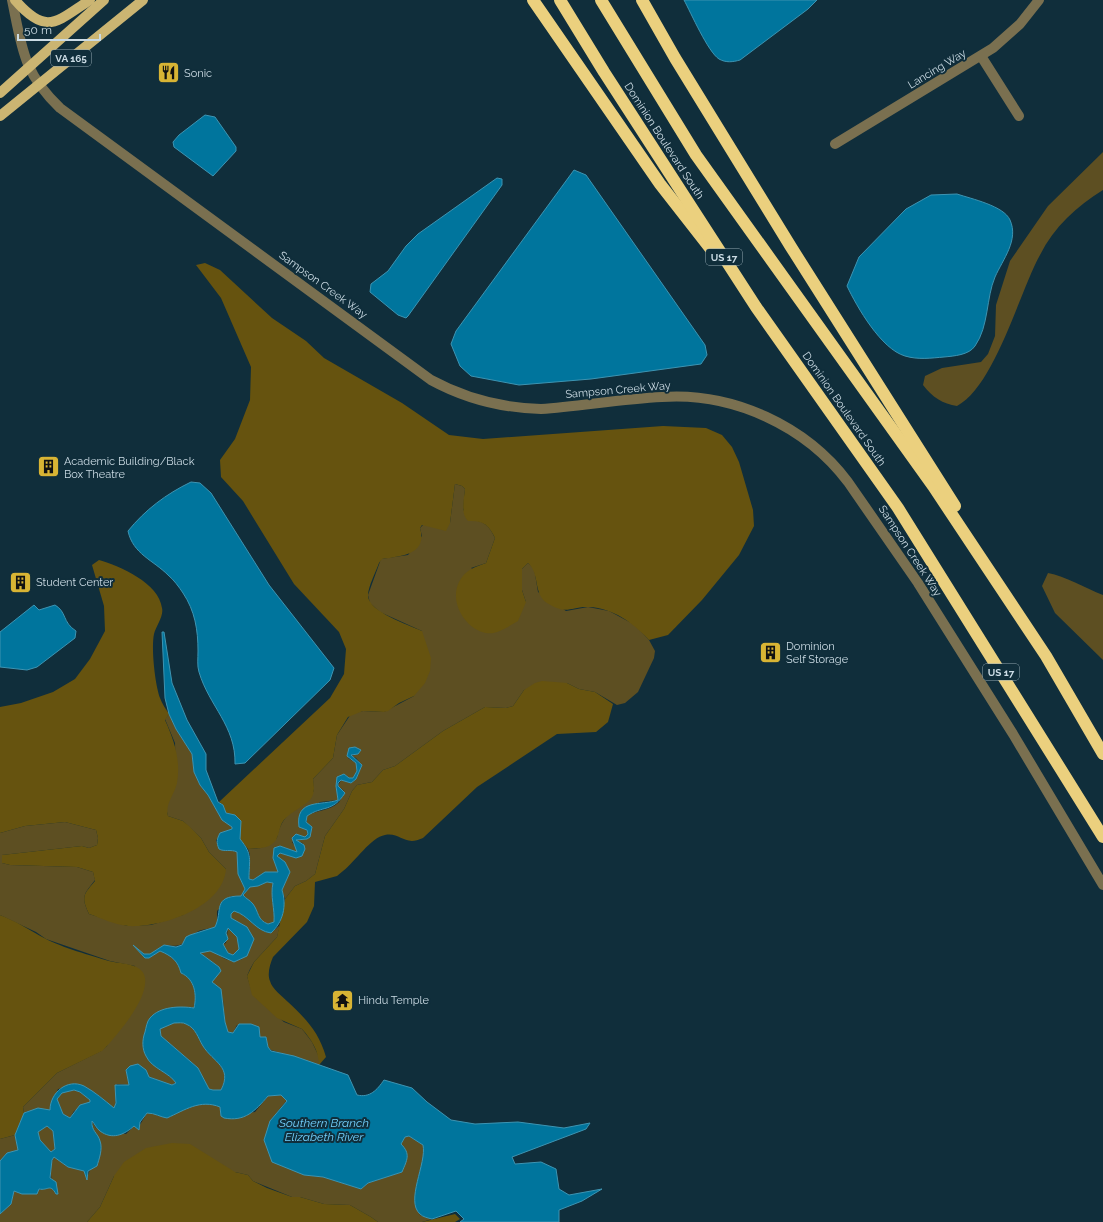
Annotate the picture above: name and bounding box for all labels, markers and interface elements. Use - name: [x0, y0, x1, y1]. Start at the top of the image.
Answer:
- scale bar: [18, 16, 100, 42]
- text: 50 m: [24, 23, 52, 37]
- street label: Lancing Way: [906, 47, 968, 91]
- road number: VA 165: [51, 50, 91, 66]
- restaurant icon: Sonic: [155, 60, 181, 86]
- place label: Sonic: [184, 67, 212, 80]
- street label: Dominion Boulevard South: [621, 80, 707, 202]
- street label: Sampson Creek Way: [276, 249, 370, 321]
- road number: US 17: [706, 249, 742, 265]
- street label: Dominion Boulevard South: [800, 350, 888, 468]
- street label: Sampson Creek Way: [565, 379, 671, 401]
- building icon: Academic Building/Black Box Theatre: [35, 454, 61, 480]
- place label: Academic Building/Black Box Theatre: [64, 455, 195, 481]
- street label: Sampson Creek Way: [876, 503, 944, 599]
- building icon: Student Center: [7, 569, 33, 595]
- place label: Student Center: [36, 576, 113, 589]
- building icon: Dominion Self Storage: [757, 639, 783, 665]
- place label: Dominion Self Storage: [786, 640, 849, 666]
- road number: US 17: [983, 664, 1019, 680]
- temple icon: Hindu Temple: [330, 987, 356, 1013]
- place label: Hindu Temple: [358, 994, 430, 1007]
- water label: Southern Branch Elizabeth River: [278, 1116, 369, 1144]

